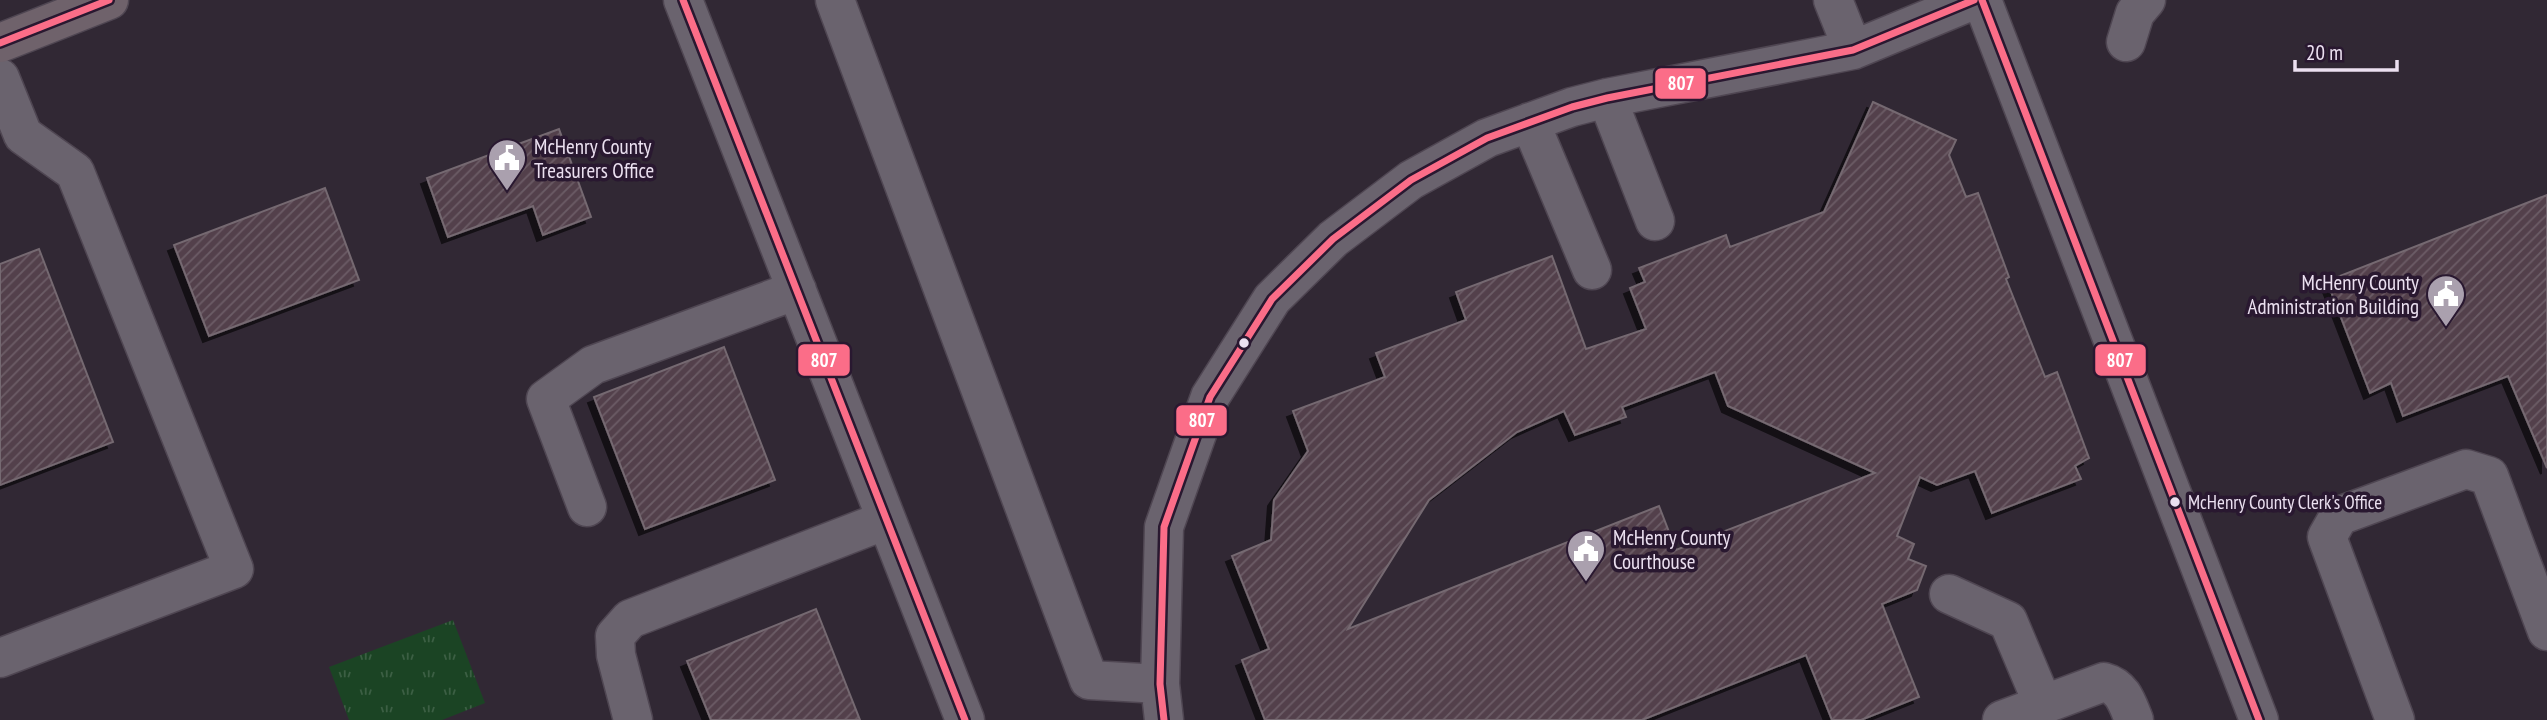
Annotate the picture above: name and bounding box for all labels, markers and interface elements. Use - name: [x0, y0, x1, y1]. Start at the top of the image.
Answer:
- scale bar: [2295, 28, 2396, 72]
- text: 20 m: [2306, 39, 2343, 66]
- line badge: 807: [1654, 67, 1707, 100]
- text: 807: [1667, 71, 1695, 95]
- place label: McHenry County Treasurers Office: [534, 133, 654, 184]
- public building icon: McHenry County Treasurers Office: [486, 137, 528, 192]
- place label: McHenry County Administration Building: [2247, 269, 2419, 320]
- public building icon: McHenry County Administration Building: [2425, 273, 2467, 328]
- unlabelled marker: [1237, 336, 1251, 350]
- line badge: 807: [797, 343, 851, 377]
- line badge: 807: [2094, 343, 2147, 377]
- text: 807: [810, 348, 838, 372]
- text: 807: [2106, 348, 2134, 372]
- line badge: 807: [1175, 404, 1228, 437]
- text: 807: [1188, 408, 1216, 432]
- place label: McHenry County Clerk's Office: [2188, 490, 2382, 514]
- marker: McHenry County Clerk's Office: [2168, 495, 2182, 509]
- place label: McHenry County Courthouse: [1613, 524, 1731, 575]
- public building icon: McHenry County Courthouse: [1565, 528, 1607, 583]

